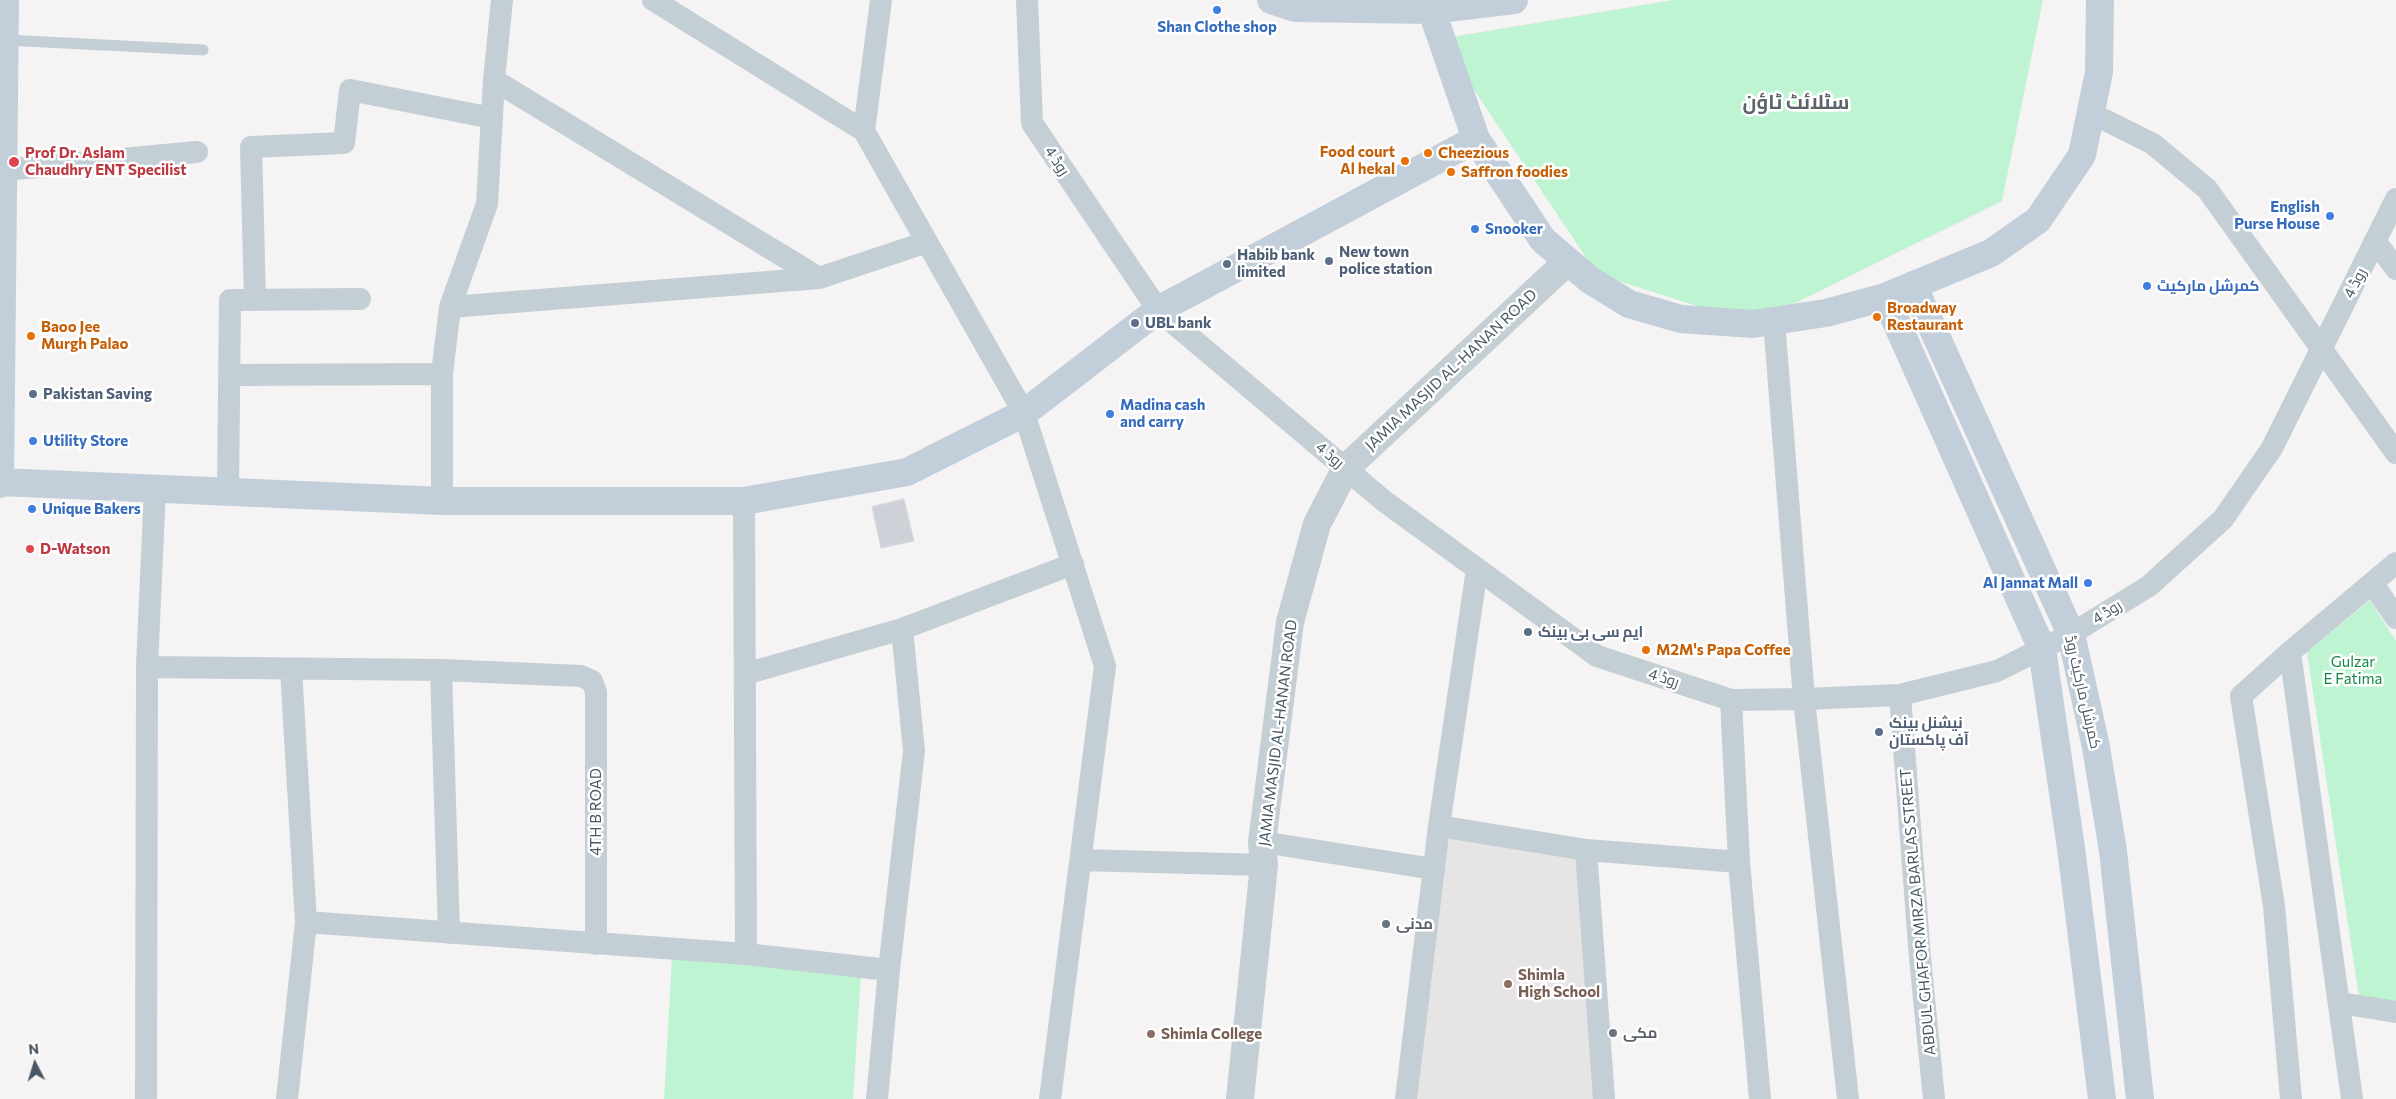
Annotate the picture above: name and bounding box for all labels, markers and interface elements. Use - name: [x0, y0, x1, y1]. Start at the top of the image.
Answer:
- marker: Shan Clothe shop: [1211, 4, 1223, 16]
- place label: Shan Clothe shop: [1157, 18, 1277, 36]
- district label: سٹلائٹ ٹاؤن: [1743, 90, 1849, 114]
- street label: روڈ 4: [1041, 143, 1073, 179]
- place label: Food court Al hekal: [1320, 143, 1395, 178]
- place label: Prof Dr. Aslam Chaudhry ENT Specilist: [25, 144, 187, 179]
- place label: Cheezious: [1438, 144, 1509, 162]
- marker: Cheezious: [1422, 147, 1434, 159]
- marker: Prof Dr. Aslam Chaudhry ENT Specilist: [7, 155, 21, 169]
- marker: Food court Al hekal: [1399, 155, 1411, 167]
- place label: Saffron foodies: [1461, 163, 1568, 181]
- marker: Saffron foodies: [1445, 166, 1457, 178]
- place label: English Purse House: [2234, 198, 2320, 233]
- marker: English Purse House: [2324, 210, 2336, 222]
- place label: Snooker: [1485, 220, 1543, 238]
- marker: Snooker: [1469, 223, 1481, 235]
- place label: New town police station: [1339, 243, 1432, 278]
- place label: Habib bank limited: [1237, 246, 1315, 281]
- marker: New town police station: [1323, 255, 1335, 267]
- marker: Habib bank limited: [1221, 258, 1233, 270]
- street label: روڈ 4: [2340, 265, 2370, 301]
- place label: کمرشل مارکیٹ: [2157, 277, 2260, 295]
- marker: کمرشل مارکیٹ: [2141, 280, 2153, 292]
- street label: JAMIA MASJID AL-HANAN ROAD: [1361, 286, 1541, 454]
- place label: Broadway Restaurant: [1887, 299, 1963, 334]
- marker: Broadway Restaurant: [1871, 311, 1883, 323]
- place label: UBL bank: [1145, 314, 1212, 332]
- marker: UBL bank: [1129, 317, 1141, 329]
- place label: Baoo Jee Murgh Palao: [41, 318, 128, 353]
- marker: Baoo Jee Murgh Palao: [25, 330, 37, 342]
- place label: Pakistan Saving: [43, 385, 152, 403]
- marker: Pakistan Saving: [27, 388, 39, 400]
- place label: Madina cash and carry: [1120, 396, 1205, 431]
- marker: Madina cash and carry: [1104, 408, 1116, 420]
- place label: Utility Store: [43, 432, 128, 450]
- marker: Utility Store: [27, 435, 39, 447]
- street label: روڈ 4: [1312, 438, 1348, 472]
- place label: Unique Bakers: [42, 500, 141, 518]
- marker: Unique Bakers: [26, 503, 38, 515]
- place label: D-Watson: [40, 540, 111, 558]
- marker: D-Watson: [24, 543, 36, 555]
- place label: Al Jannat Mall: [1983, 574, 2078, 592]
- marker: Al Jannat Mall: [2082, 577, 2094, 589]
- street label: روڈ 4: [2089, 596, 2125, 628]
- street label: JAMIA MASJID AL-HANAN ROAD: [1255, 619, 1301, 847]
- place label: ایم سی بی بینک: [1538, 623, 1643, 641]
- marker: ایم سی بی بینک: [1522, 626, 1534, 638]
- street label: کمرشل مارکیٹ روڈ: [2061, 633, 2105, 751]
- place label: M2M's Papa Coffee: [1656, 641, 1791, 659]
- marker: M2M's Papa Coffee: [1640, 644, 1652, 656]
- park label: Gulzar E Fatima: [2324, 653, 2382, 688]
- street label: روڈ 4: [1646, 665, 1682, 691]
- place label: نیشنل بینک آف پاکستان: [1889, 714, 1969, 749]
- marker: نیشنل بینک آف پاکستان: [1873, 726, 1885, 738]
- street label: 4TH B ROAD: [587, 768, 605, 856]
- street label: ABDUL GHAFOR MIRZA BARLAS STREET: [1896, 768, 1940, 1056]
- place label: مدنی: [1396, 915, 1433, 933]
- marker: مدنی: [1380, 918, 1392, 930]
- place label: Shimla High School: [1518, 966, 1600, 1001]
- marker: Shimla High School: [1502, 978, 1514, 990]
- place label: مکی: [1623, 1024, 1657, 1042]
- place label: Shimla College: [1161, 1025, 1262, 1043]
- marker: مکی: [1607, 1027, 1619, 1039]
- marker: Shimla College: [1145, 1028, 1157, 1040]
- north arrow: [10, 1039, 60, 1089]
- text: N: [28, 1040, 40, 1057]

